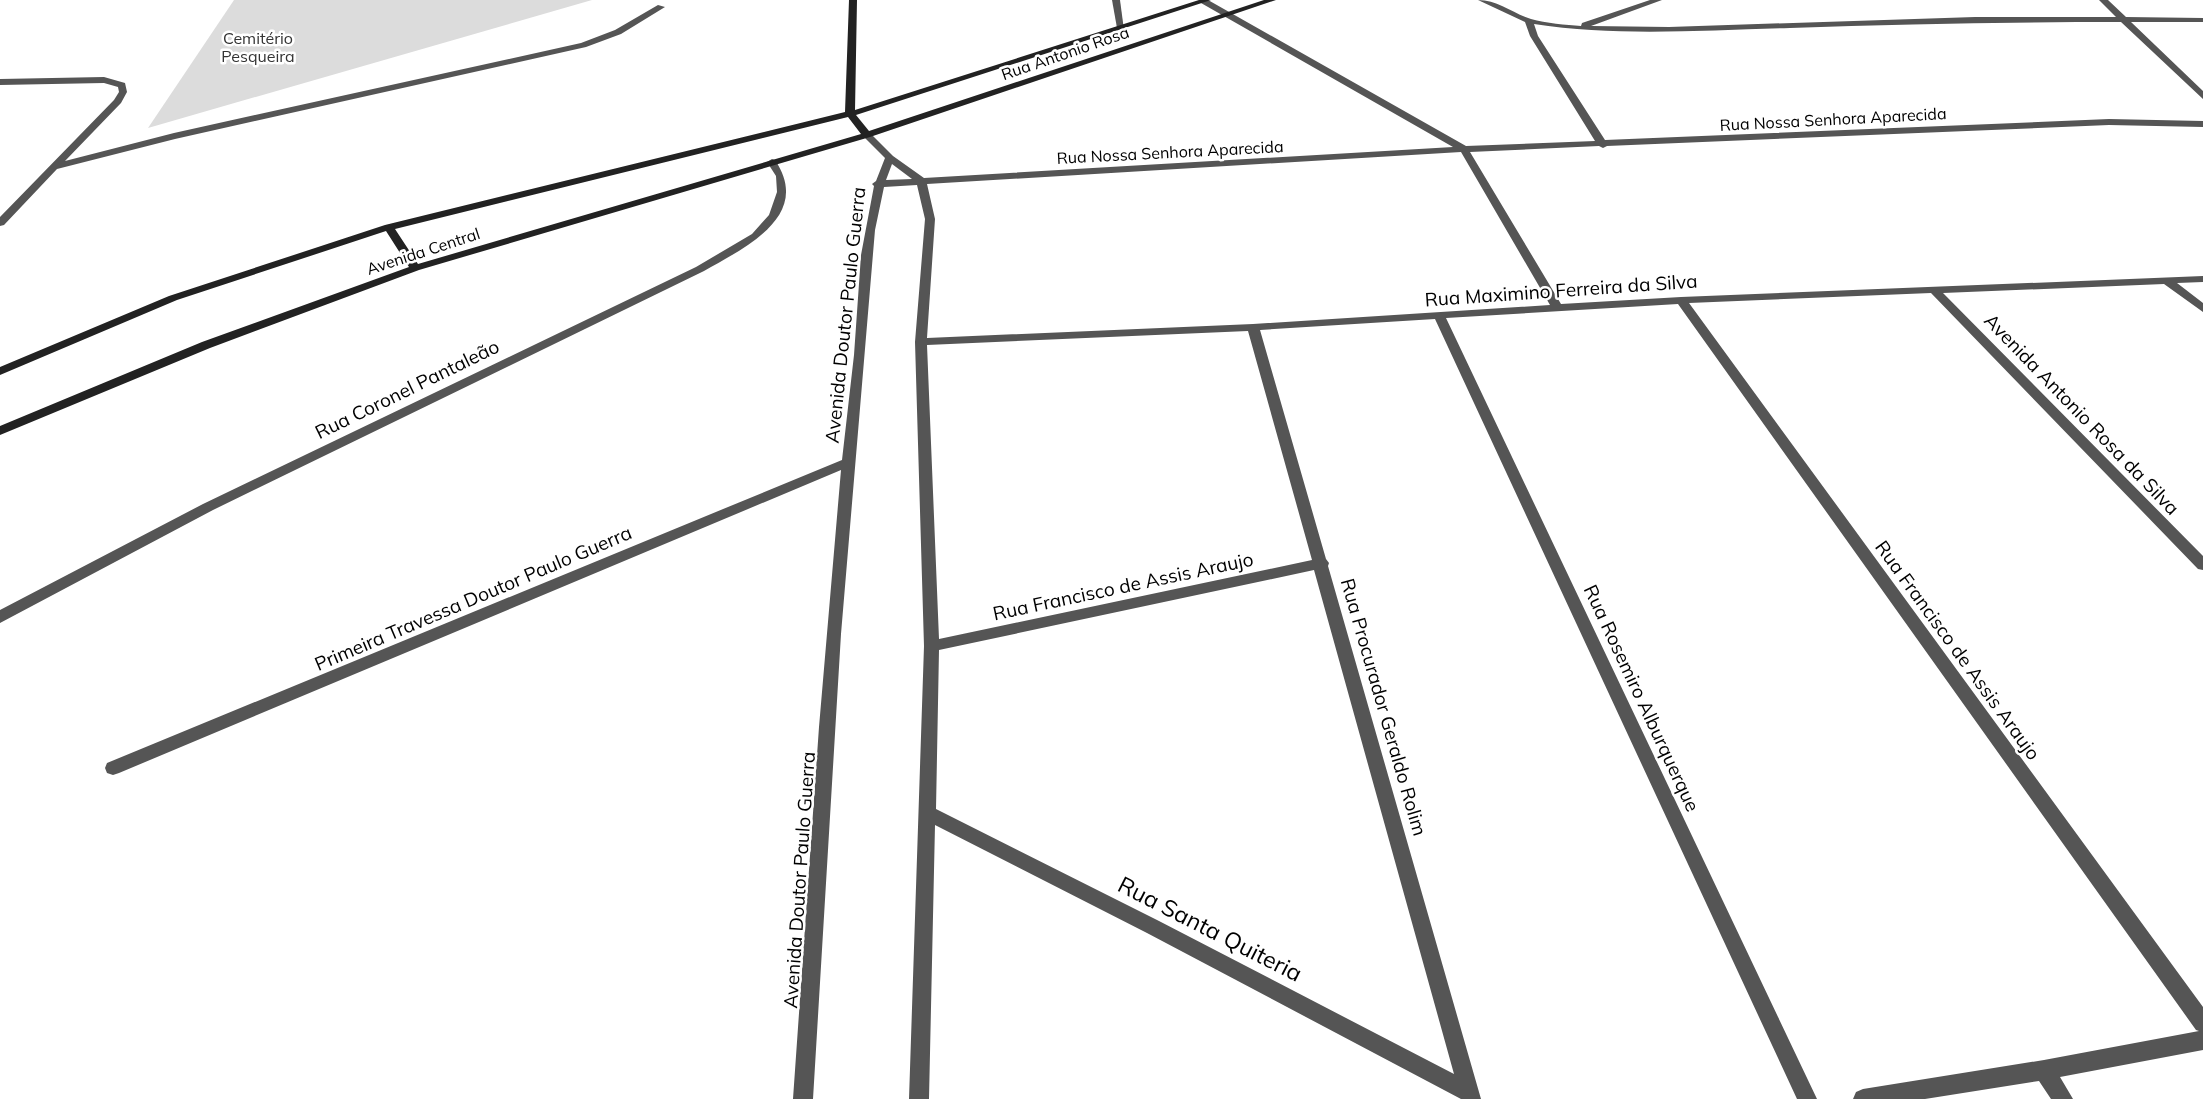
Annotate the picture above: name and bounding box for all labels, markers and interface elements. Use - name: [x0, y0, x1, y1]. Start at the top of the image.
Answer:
- street label: Rua Antonio Rosa: [998, 22, 1132, 84]
- park label: Cemitério Pesqueira: [221, 28, 295, 66]
- street label: Rua Nossa Senhora Aparecida: [1719, 103, 1947, 135]
- street label: Rua Nossa Senhora Aparecida: [1056, 136, 1284, 168]
- street label: Avenida Doutor Paulo Guerra: [820, 186, 870, 444]
- street label: Avenida Central: [364, 223, 482, 279]
- street label: Rua Maximino Ferreira da Silva: [1424, 268, 1698, 312]
- street label: Avenida Antonio Rosa da Silva: [1979, 308, 2185, 520]
- street label: Rua Coronel Pantaleão: [311, 334, 503, 444]
- street label: Primeira Travessa Doutor Paulo Guerra: [311, 520, 635, 676]
- street label: Rua Francisco de Assis Araujo: [1870, 536, 2046, 764]
- street label: Rua Francisco de Assis Araujo: [991, 547, 1255, 625]
- street label: Rua Procurador Geraldo Rolim: [1336, 576, 1432, 838]
- street label: Rua Rosemiro Alburquerque: [1579, 581, 1705, 815]
- street label: Avenida Doutor Paulo Guerra: [778, 751, 820, 1009]
- street label: Rua Santa Quiteria: [1113, 870, 1307, 988]

